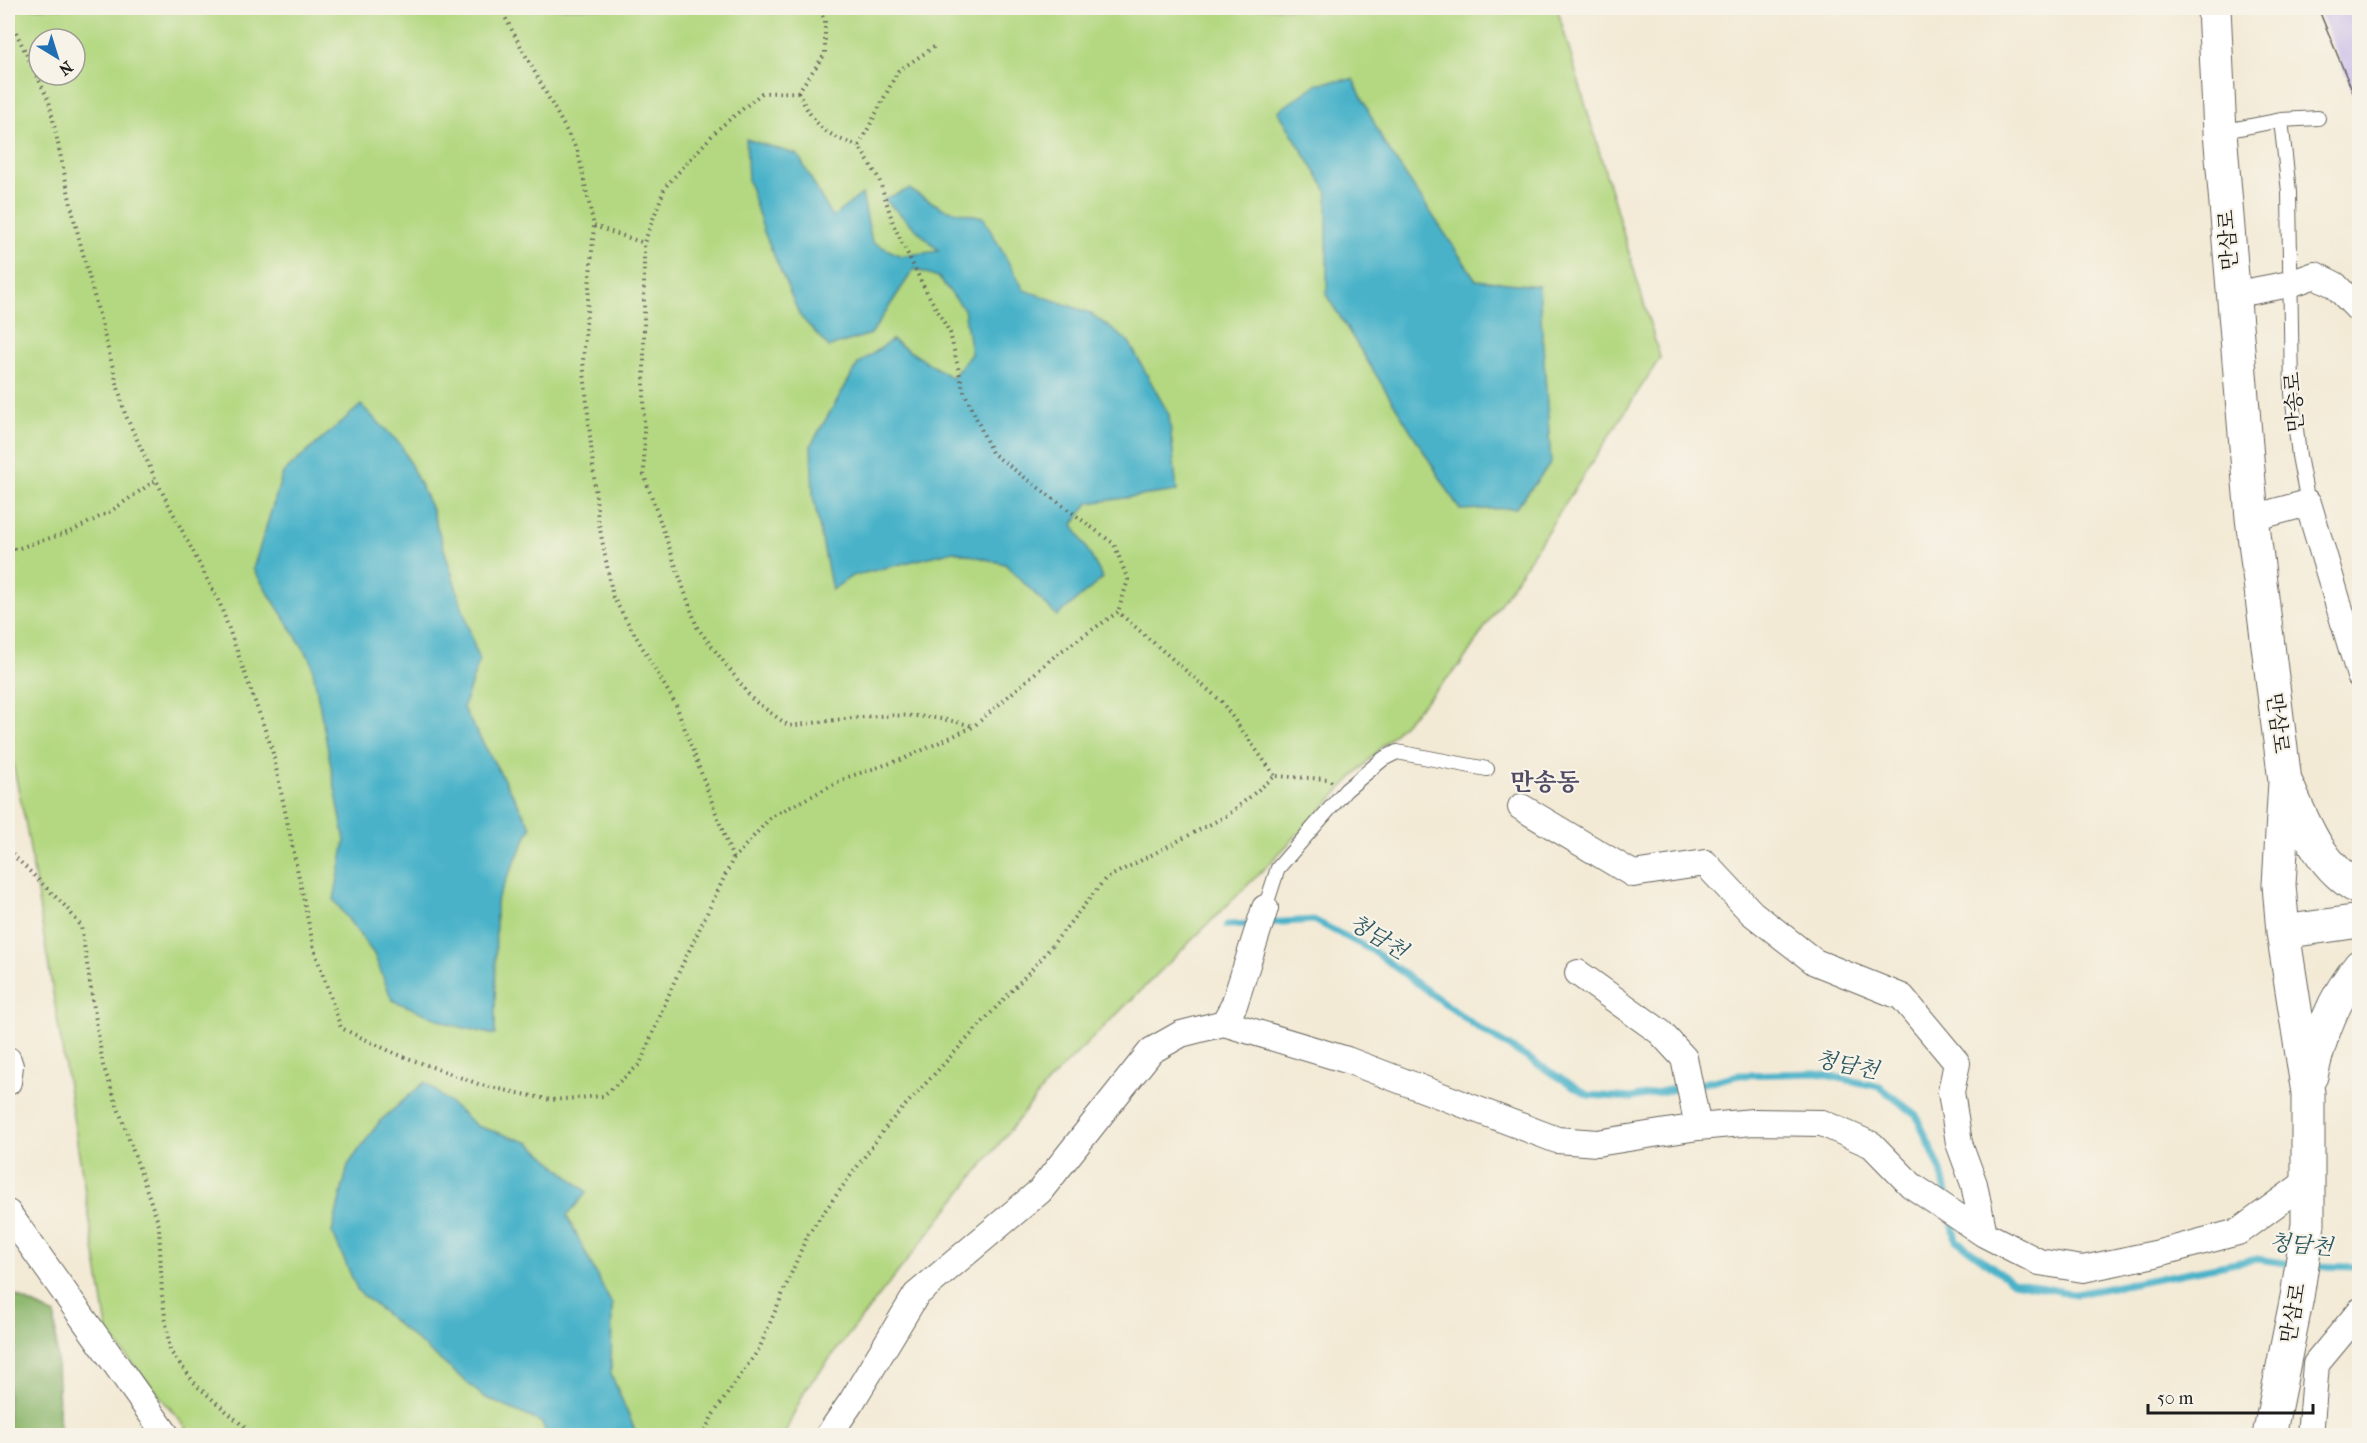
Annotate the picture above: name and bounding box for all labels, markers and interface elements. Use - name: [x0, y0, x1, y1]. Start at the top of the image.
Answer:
- north arrow: [27, 27, 87, 87]
- text: N: [55, 57, 77, 80]
- street label: 만삼로: [2214, 209, 2242, 271]
- street label: 만송로: [2280, 371, 2308, 433]
- street label: 만삼로: [2262, 691, 2294, 755]
- district label: 만송동: [1510, 768, 1580, 796]
- water label: 청담천: [1344, 909, 1413, 966]
- water label: 청담천: [1813, 1046, 1883, 1085]
- water label: 청담천: [2268, 1229, 2336, 1261]
- street label: 만삼로: [2276, 1281, 2310, 1345]
- scale bar: [2148, 1377, 2313, 1415]
- text: 50 m: [2157, 1388, 2194, 1409]

